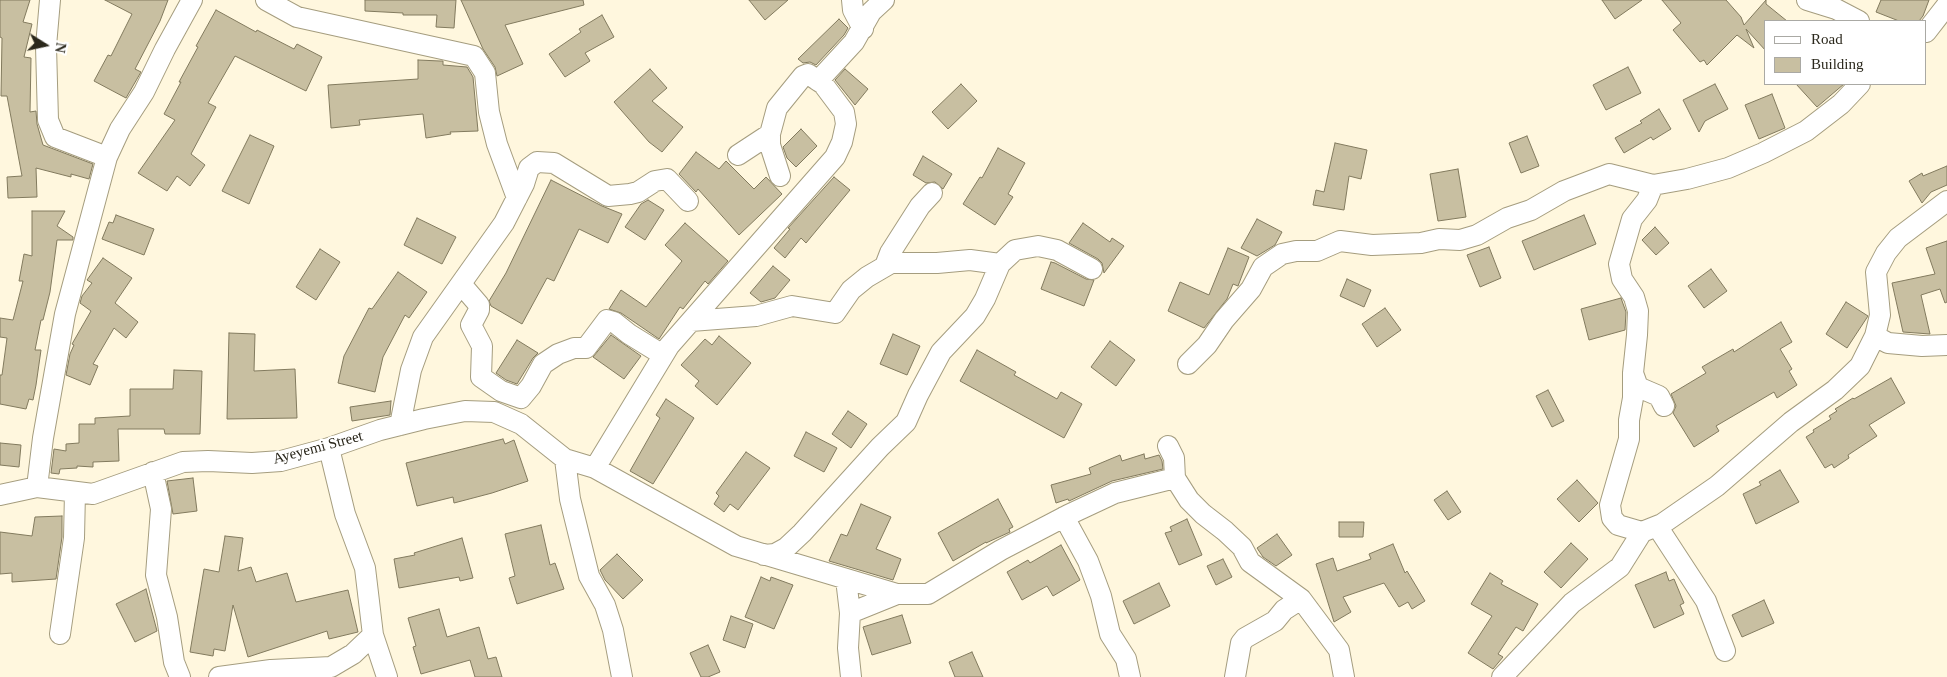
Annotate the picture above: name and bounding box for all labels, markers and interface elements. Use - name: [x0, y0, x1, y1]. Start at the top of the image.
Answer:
- north arrow: [20, 20, 70, 70]
- legend: [1764, 20, 1927, 85]
- text: Road: [1811, 31, 1843, 47]
- text: N: [52, 41, 69, 54]
- text: Building: [1811, 56, 1864, 72]
- street label: Ayeyemi Street: [271, 427, 365, 469]

